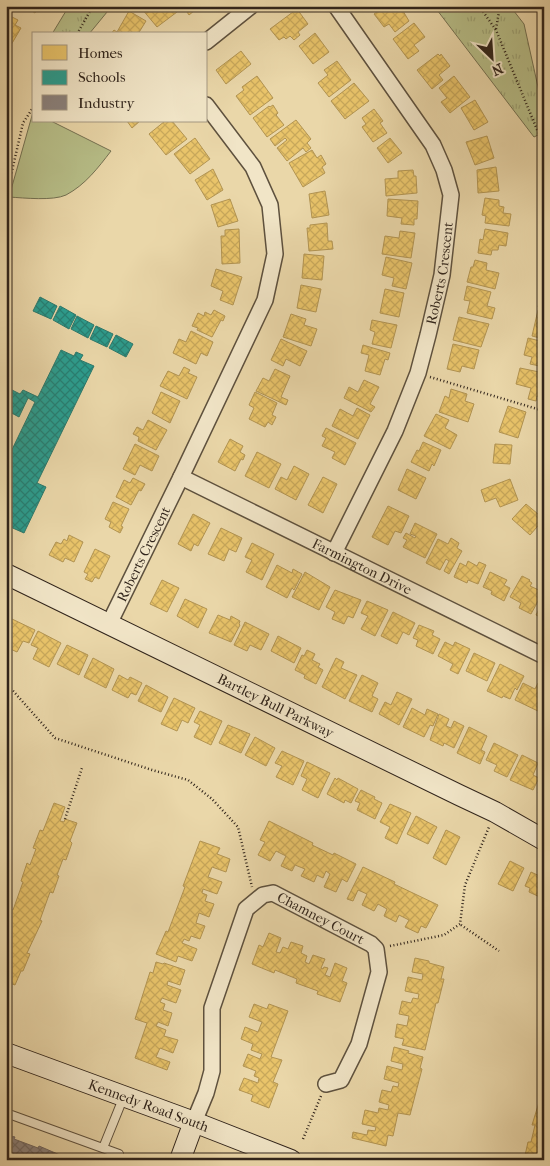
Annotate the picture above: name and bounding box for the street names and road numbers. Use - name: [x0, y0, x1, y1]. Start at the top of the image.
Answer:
- street label: Roberts Crescent: [423, 221, 457, 326]
- street label: Roberts Crescent: [113, 504, 174, 605]
- street label: Farmington Drive: [309, 535, 415, 599]
- street label: Bartley Bull Parkway: [214, 670, 337, 742]
- street label: Chamney Court: [274, 889, 367, 948]
- street label: Kennedy Road South: [86, 1076, 211, 1136]

